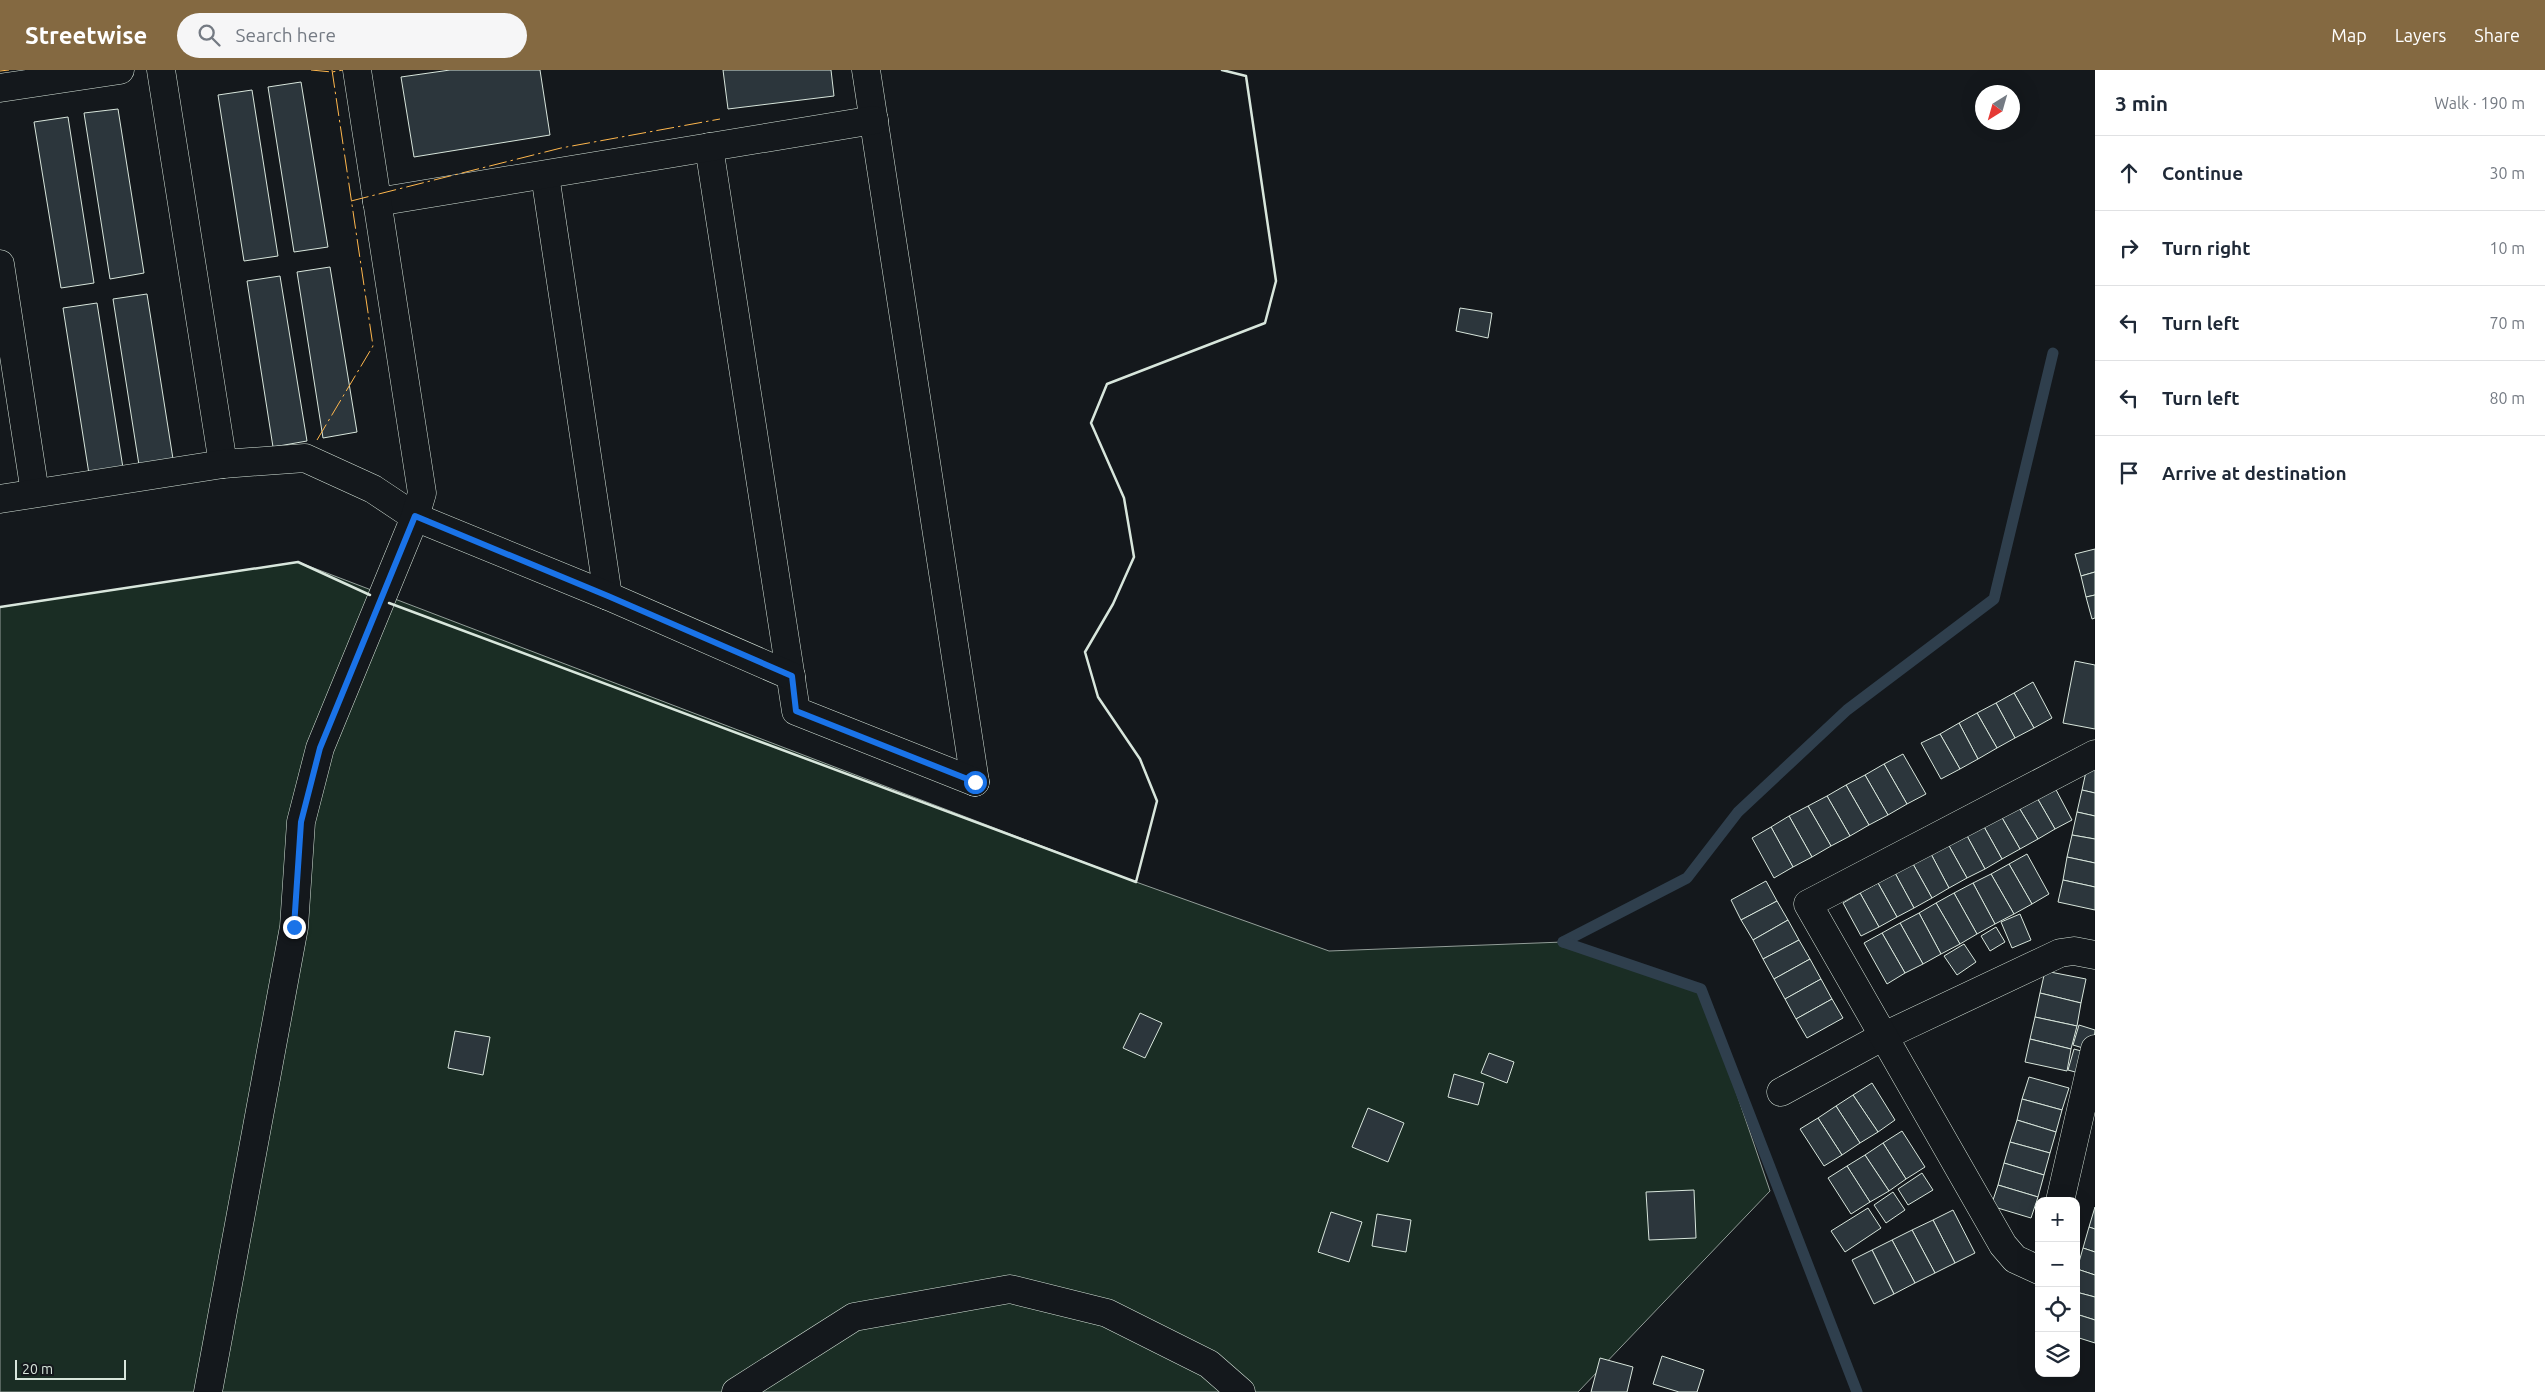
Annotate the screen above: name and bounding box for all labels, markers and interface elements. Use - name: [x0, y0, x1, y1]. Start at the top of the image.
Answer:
- search box: [177, 13, 527, 58]
- icon: search: [195, 21, 223, 49]
- text: Streetwise: [25, 22, 147, 49]
- text: Search here: [235, 24, 336, 46]
- text: Map: [2331, 25, 2367, 45]
- text: Layers: [2395, 25, 2446, 45]
- text: Share: [2474, 25, 2520, 45]
- north arrow: [1975, 85, 2020, 130]
- text: 3 min: [2115, 91, 2168, 115]
- text: Walk · 190 m: [2434, 94, 2525, 112]
- icon: ahead: [2115, 159, 2143, 187]
- text: Continue: [2162, 162, 2243, 184]
- text: 30 m: [2489, 164, 2525, 182]
- icon: right: [2115, 234, 2143, 262]
- text: Turn right: [2162, 237, 2250, 259]
- text: 10 m: [2489, 239, 2525, 257]
- icon: left: [2115, 309, 2143, 337]
- text: Turn left: [2162, 312, 2240, 334]
- text: 70 m: [2489, 314, 2525, 332]
- icon: left: [2115, 384, 2143, 412]
- text: Turn left: [2162, 387, 2240, 409]
- text: 80 m: [2489, 389, 2525, 407]
- icon: arrive: [2115, 459, 2143, 487]
- text: Arrive at destination: [2162, 462, 2347, 484]
- route start: [964, 771, 987, 794]
- route end: [283, 916, 306, 939]
- map controls: [2035, 1197, 2080, 1377]
- button: +: [2035, 1197, 2080, 1242]
- button: −: [2035, 1242, 2080, 1287]
- button: locate: [2035, 1287, 2080, 1332]
- button: layers: [2035, 1332, 2080, 1377]
- scale bar: [15, 1357, 126, 1380]
- text: 20 m: [22, 1361, 53, 1377]

